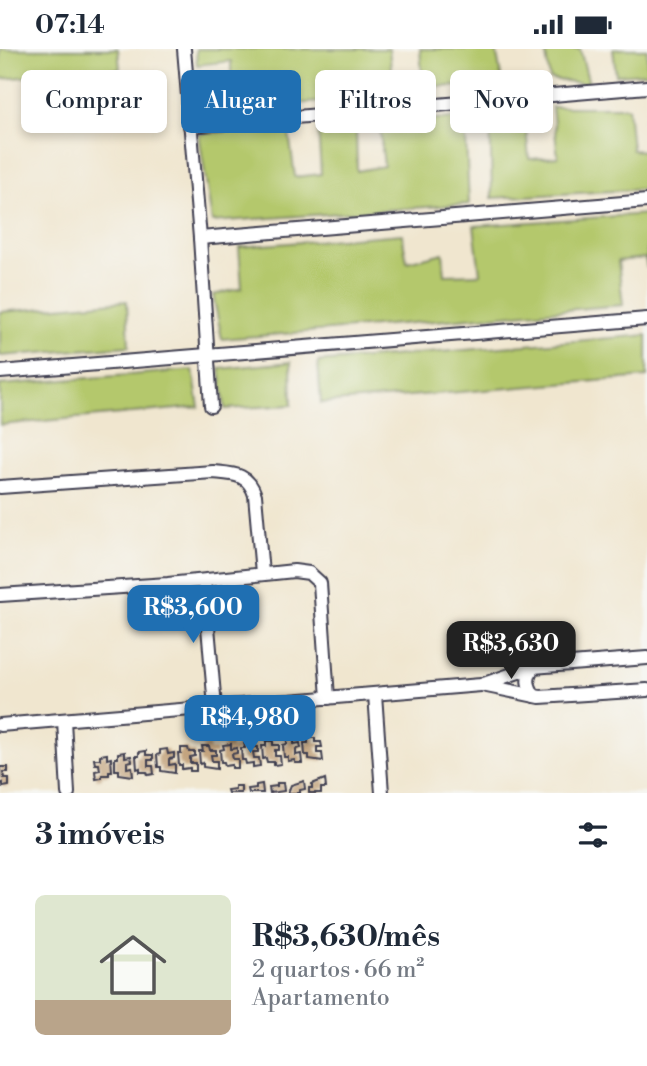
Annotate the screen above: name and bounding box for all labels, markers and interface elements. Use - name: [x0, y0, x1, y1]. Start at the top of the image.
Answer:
- text: 07:14: [35, 9, 105, 41]
- chip: Comprar: [21, 70, 167, 133]
- chip: Alugar: [181, 70, 301, 133]
- chip: Filtros: [315, 70, 436, 133]
- chip: Novo: [450, 70, 553, 133]
- pin: R$3,600: [128, 585, 258, 645]
- text: R$3,600: [143, 594, 243, 622]
- pin: R$3,630: [446, 621, 576, 681]
- text: R$3,630: [463, 630, 559, 658]
- pin: R$4,980: [185, 695, 315, 755]
- text: R$4,980: [200, 704, 300, 732]
- text: 3 imóveis: [35, 816, 165, 854]
- icon: filters: [574, 816, 612, 854]
- text: R$3,630/mês: [252, 918, 440, 956]
- icon: home: [91, 923, 175, 1007]
- text: 2 quartos · 66 m²: [252, 956, 424, 984]
- text: Apartamento: [252, 984, 390, 1012]

